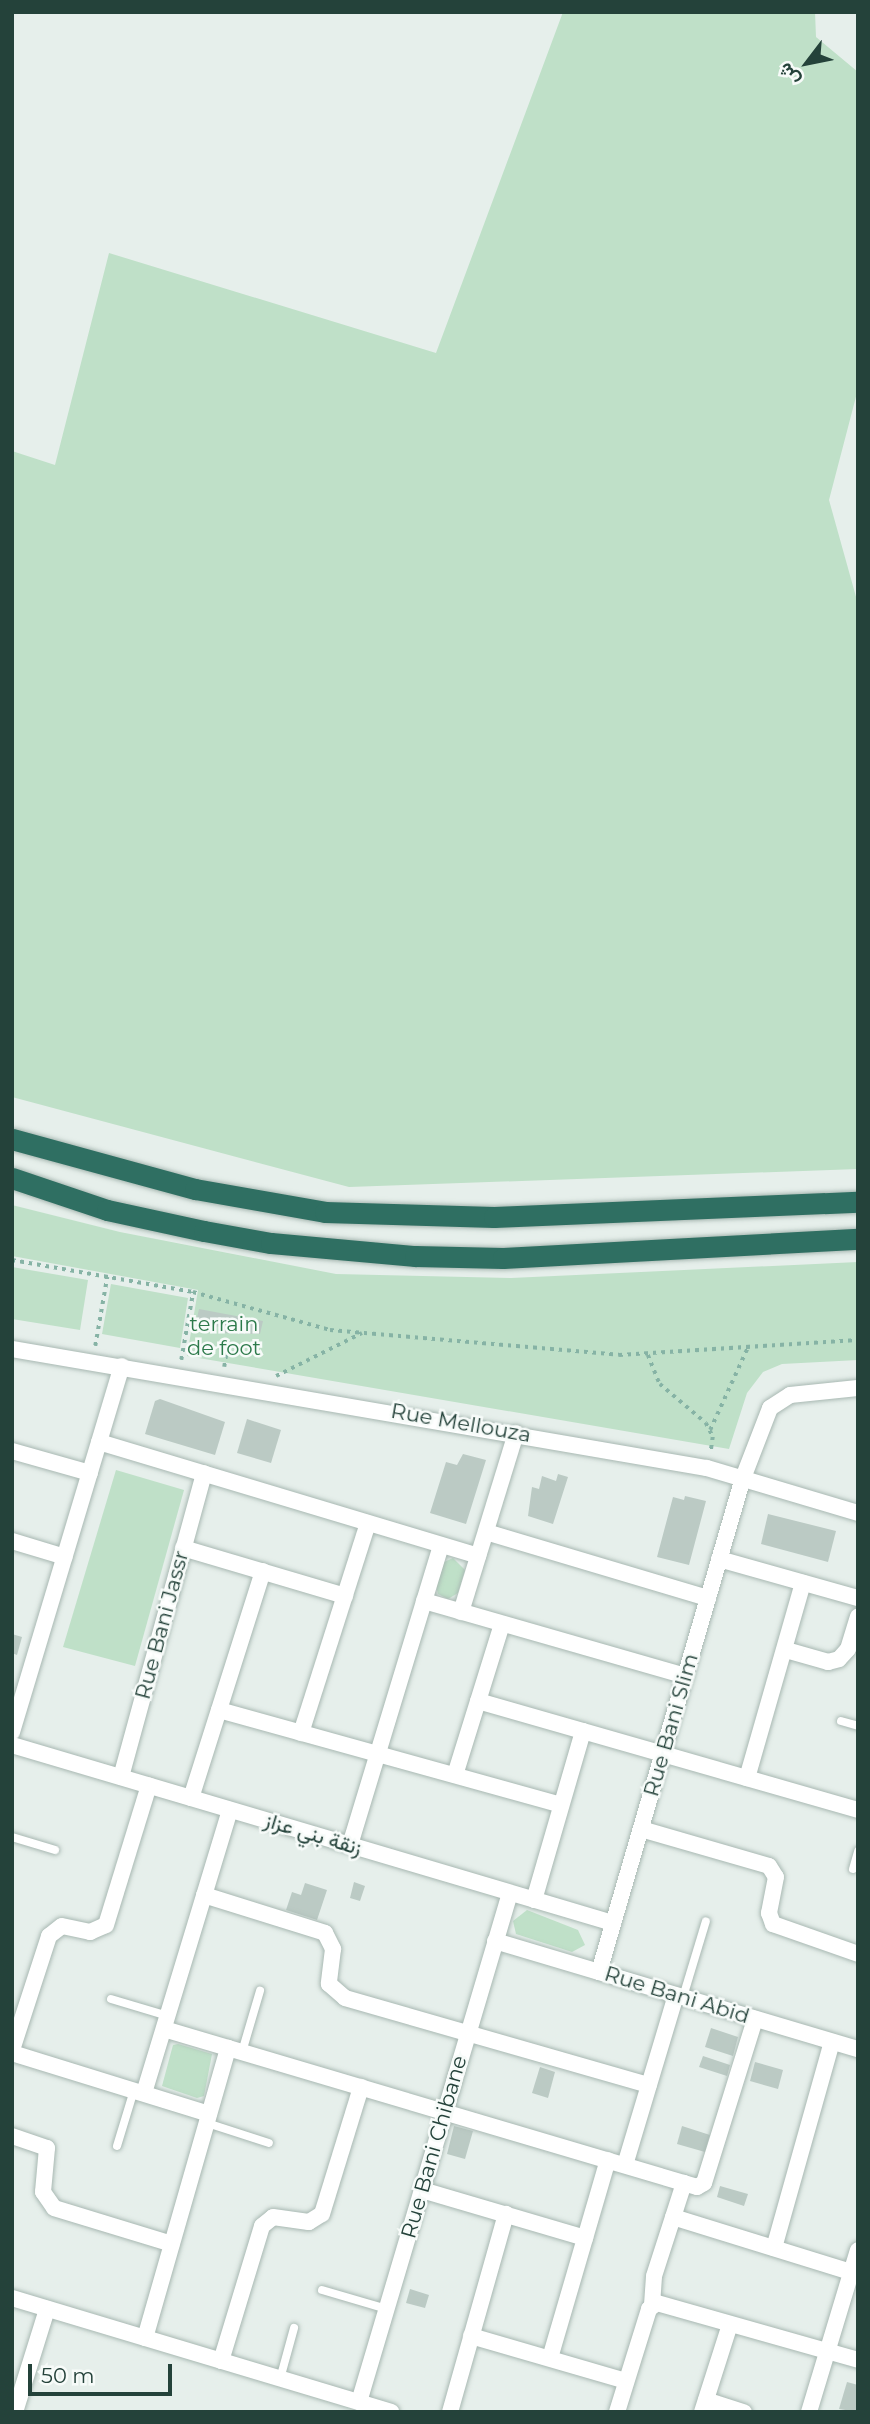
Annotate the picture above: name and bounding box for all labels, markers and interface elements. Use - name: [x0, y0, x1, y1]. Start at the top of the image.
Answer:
- north arrow: [772, 28, 842, 98]
- text: ش: [773, 59, 805, 90]
- park label: terrain de foot: [187, 1311, 261, 1361]
- street label: Rue Mellouza: [389, 1398, 533, 1448]
- street label: Rue Bani Jassr: [130, 1548, 194, 1702]
- street label: Rue Bani Slim: [639, 1651, 703, 1799]
- street label: زنقة بني عزاز: [261, 1807, 365, 1861]
- street label: Rue Bani Abid: [601, 1961, 753, 2029]
- street label: Rue Bani Chibane: [396, 2053, 472, 2241]
- scale bar: [32, 2350, 175, 2394]
- text: 50 m: [41, 2363, 95, 2388]

